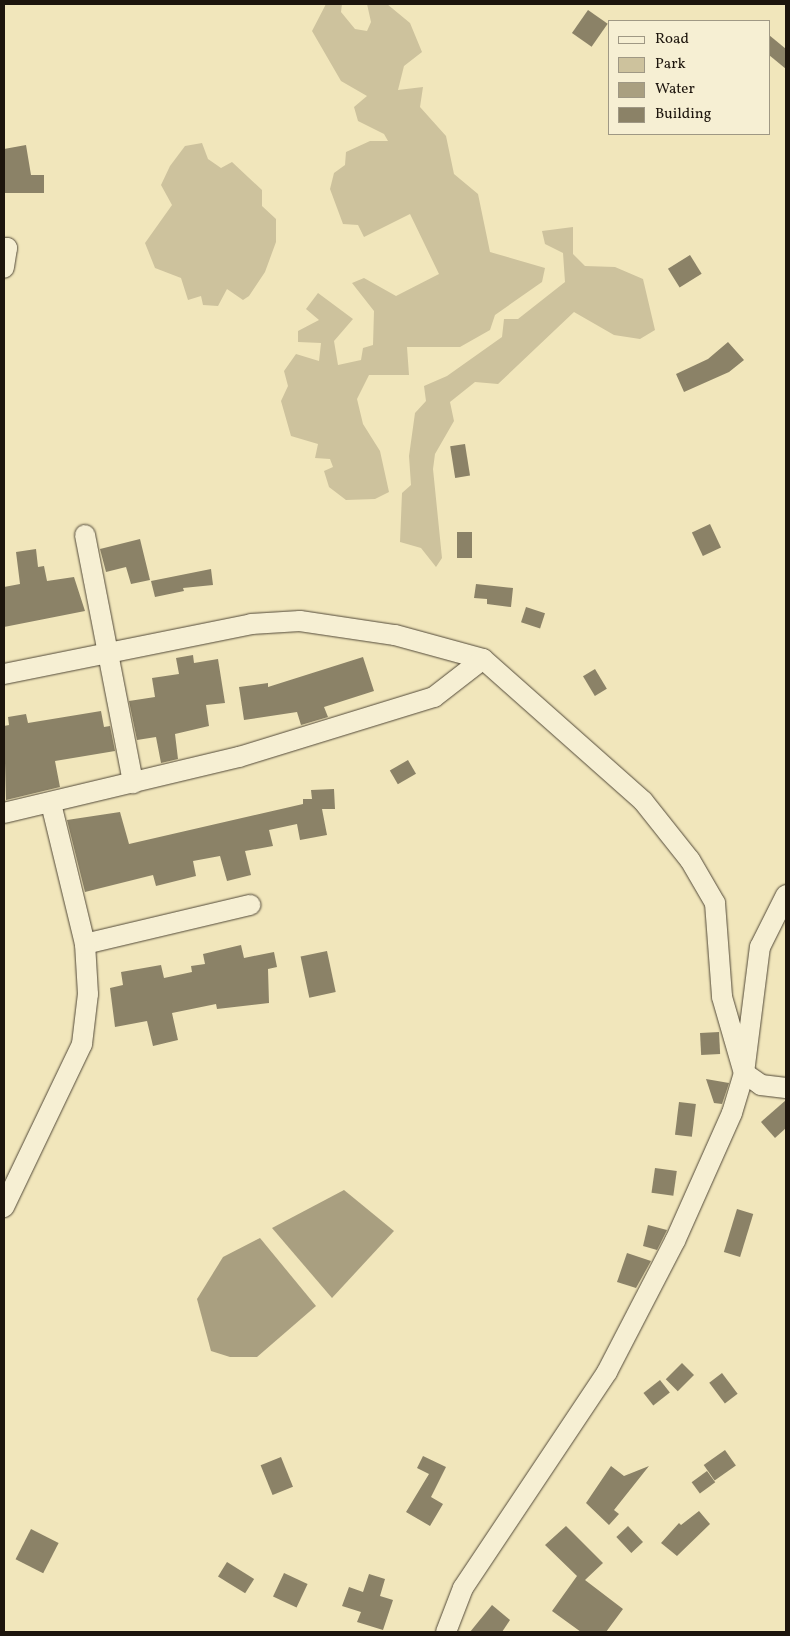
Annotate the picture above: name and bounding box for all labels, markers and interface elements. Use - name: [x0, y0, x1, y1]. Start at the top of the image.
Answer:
- legend: [608, 20, 770, 135]
- text: Road: [655, 29, 689, 50]
- text: Park: [655, 54, 686, 75]
- text: Water: [655, 79, 695, 100]
- text: Building: [655, 104, 711, 125]

